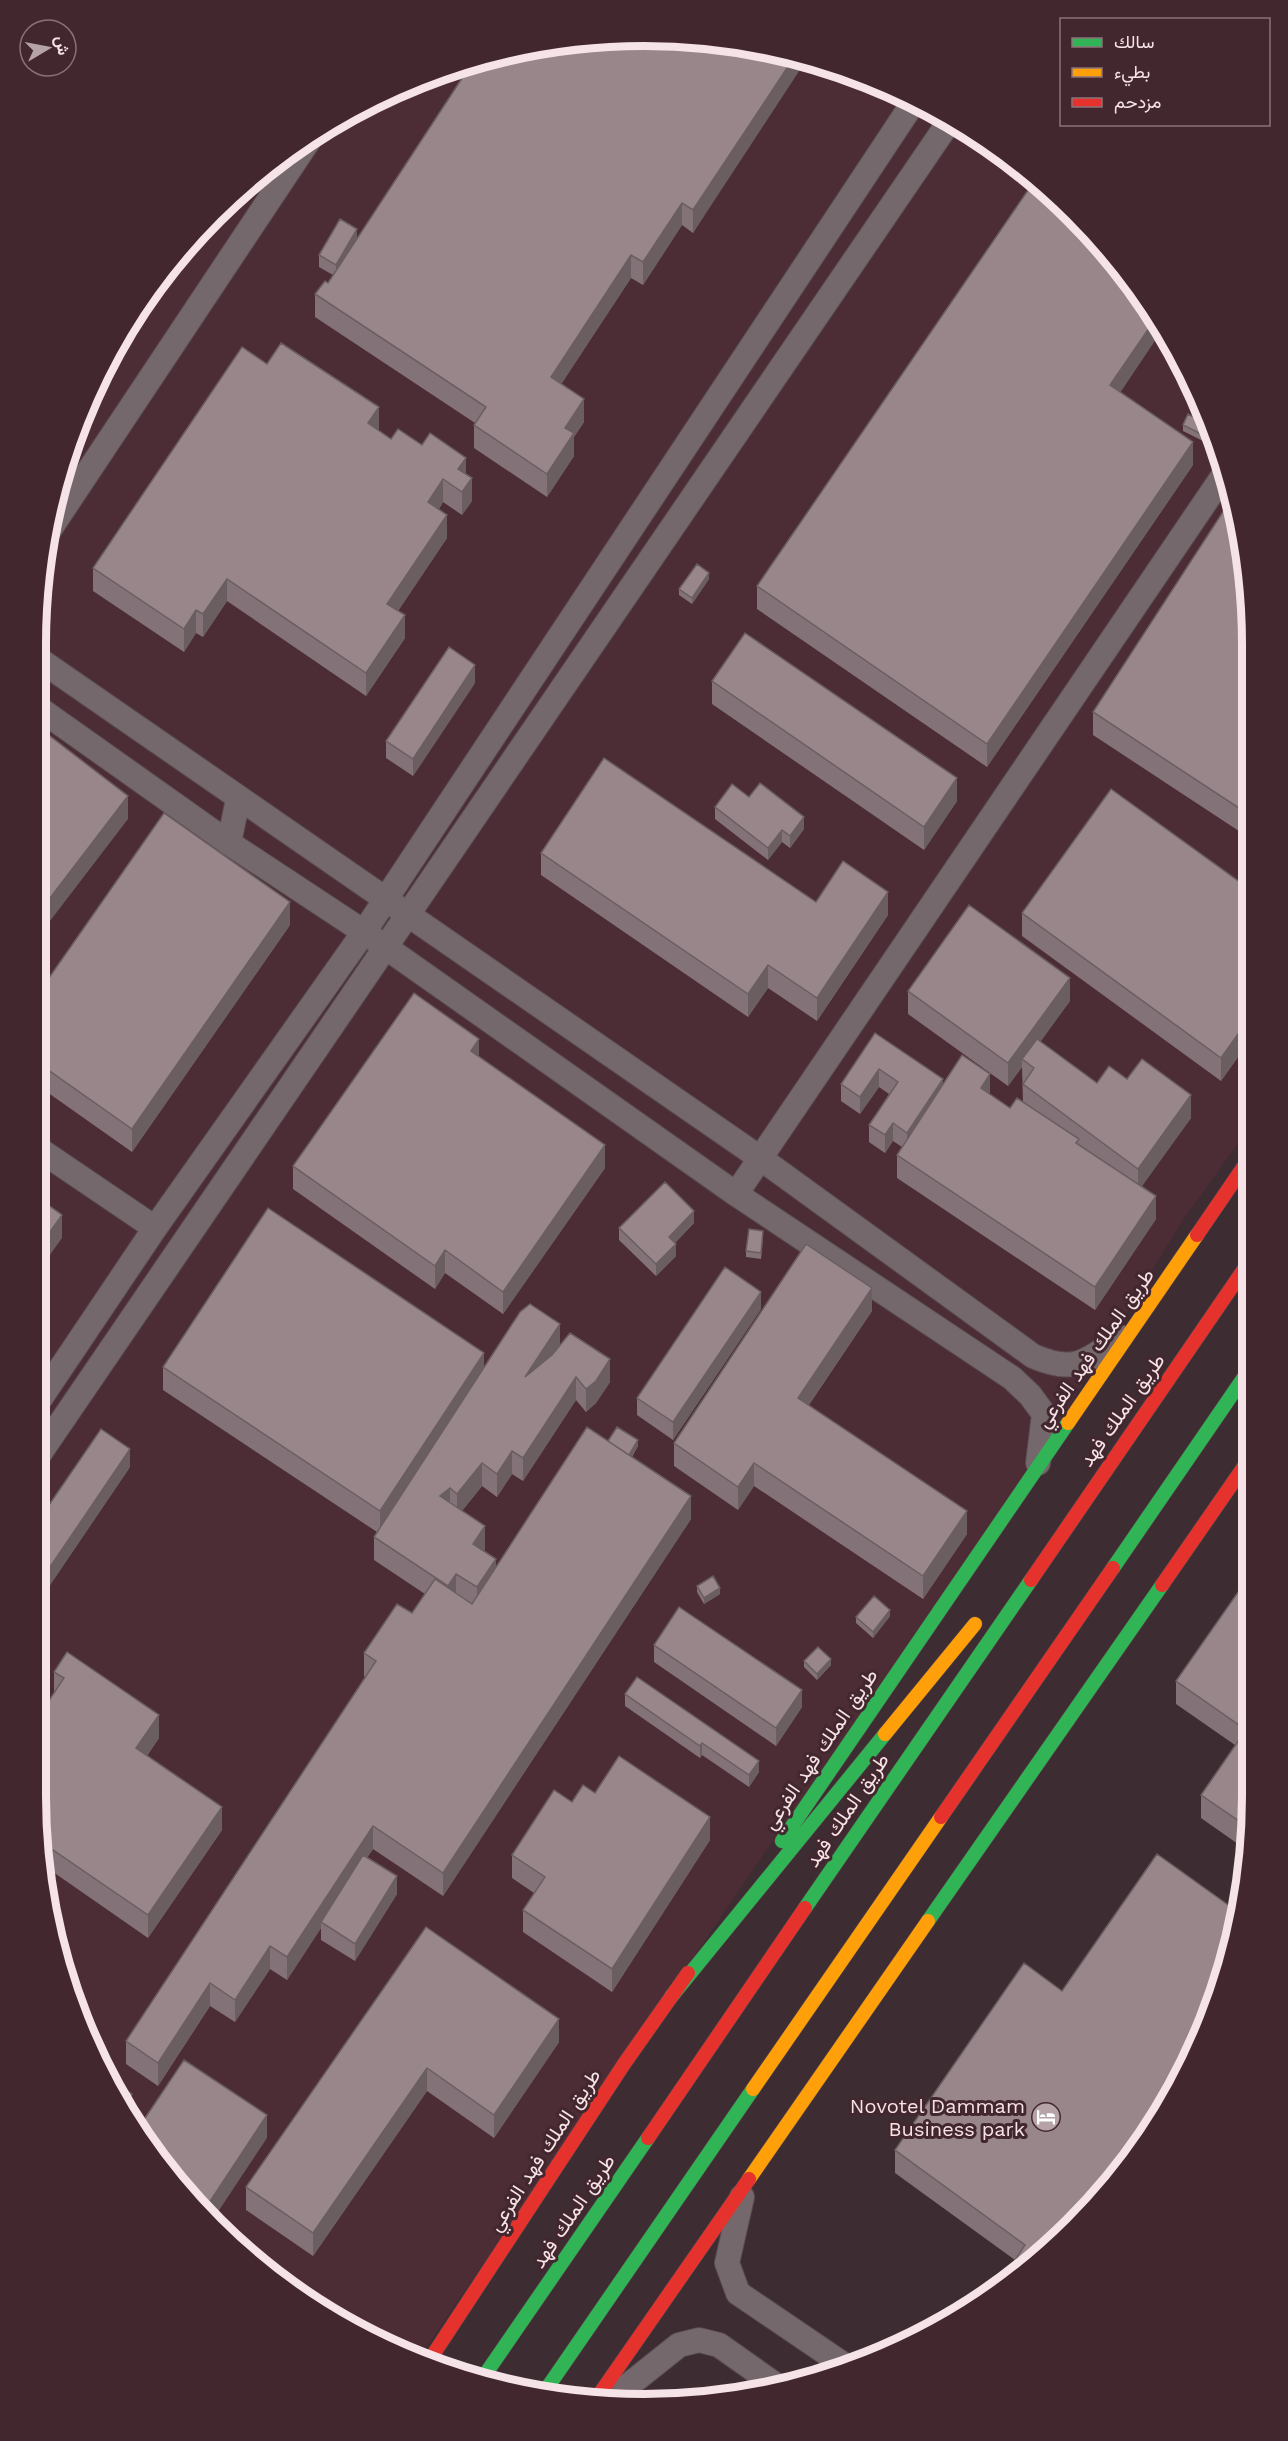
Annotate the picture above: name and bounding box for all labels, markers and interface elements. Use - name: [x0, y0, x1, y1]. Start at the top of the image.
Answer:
- north arrow: [18, 18, 78, 78]
- legend: [1060, 18, 1270, 126]
- text: سالك: [1114, 31, 1154, 52]
- text: ش: [51, 34, 73, 57]
- text: بطيء: [1114, 61, 1150, 87]
- text: مزدحم: [1114, 91, 1161, 114]
- street label: طريق الملك فهد الفرعي: [1031, 1264, 1159, 1432]
- street label: طريق الملك فهد: [1074, 1349, 1170, 1471]
- street label: طريق الملك فهد الفرعي: [757, 1664, 883, 1834]
- street label: طريق الملك فهد: [800, 1748, 894, 1872]
- street label: طريق الملك فهد الفرعي: [482, 2064, 606, 2236]
- place label: Novotel Dammam Business park: [850, 2094, 1025, 2141]
- hotel icon: Novotel Dammam Business park: [1030, 2101, 1062, 2133]
- street label: طريق الملك فهد: [526, 2149, 620, 2273]

